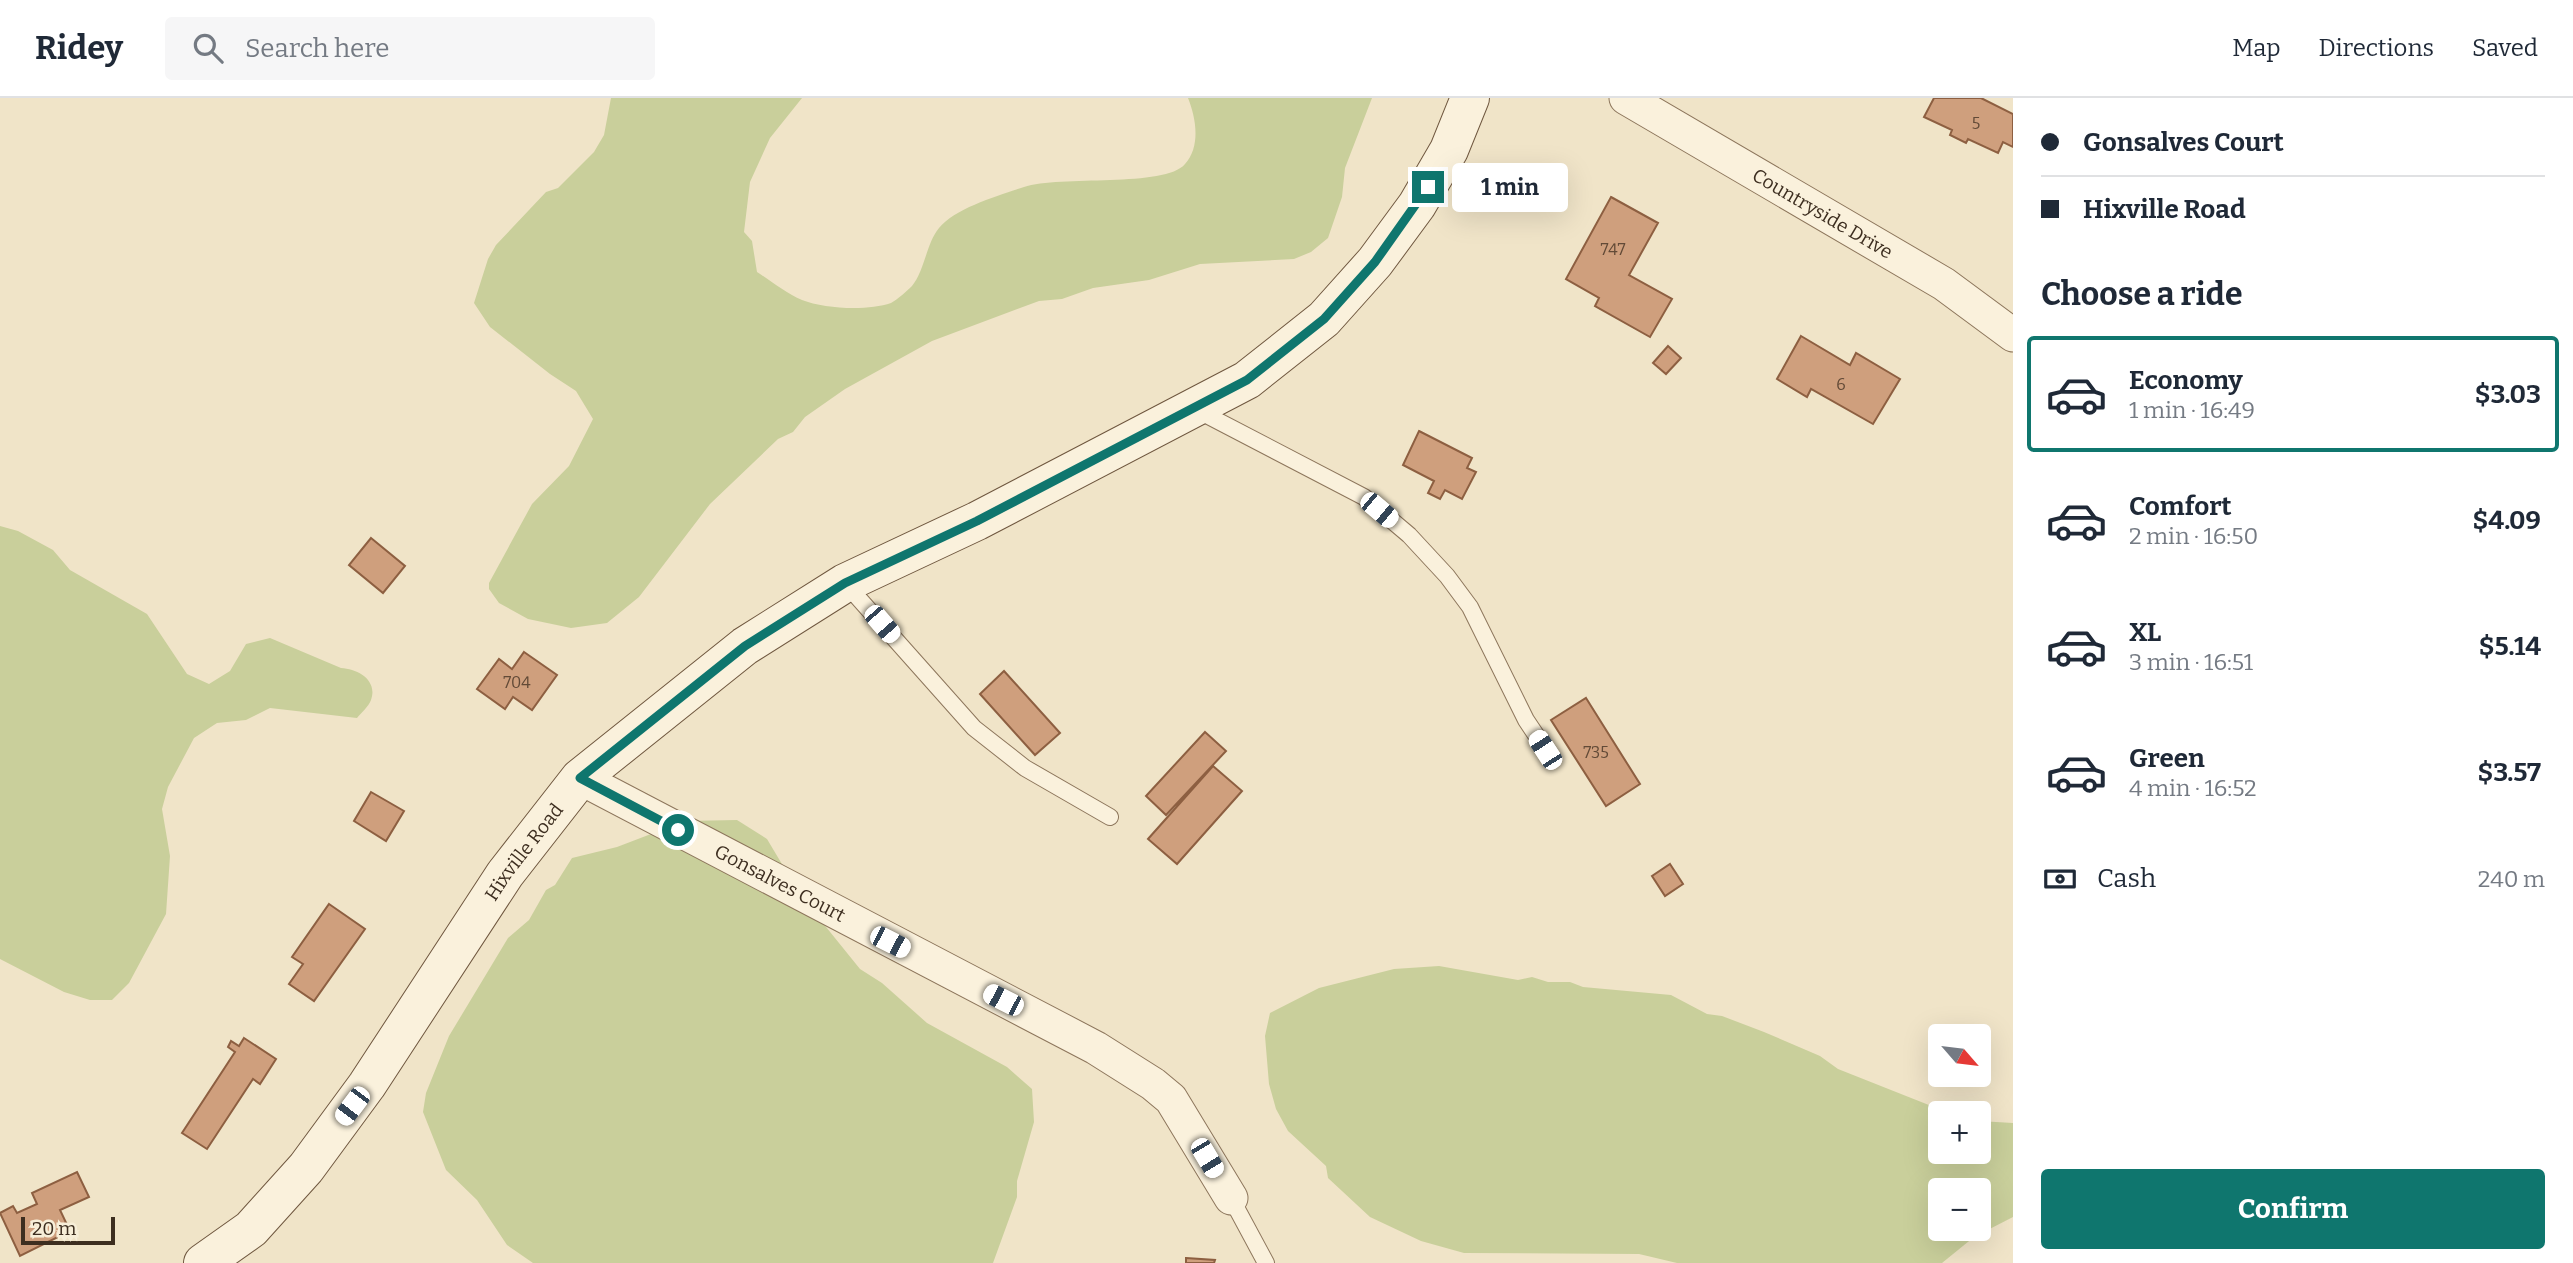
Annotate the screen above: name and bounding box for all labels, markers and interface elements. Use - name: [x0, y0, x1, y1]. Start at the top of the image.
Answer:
- search box: [165, 17, 655, 80]
- text: Ridey: [35, 28, 123, 68]
- icon: search: [189, 29, 227, 67]
- text: Search here: [245, 33, 389, 64]
- text: Map: [2232, 34, 2281, 62]
- text: Directions: [2319, 34, 2434, 62]
- text: Saved: [2472, 34, 2538, 62]
- house number: 5: [1972, 114, 1980, 133]
- text: Gonsalves Court: [2083, 127, 2284, 158]
- callout: 1 min: [1452, 162, 1568, 212]
- street label: Countryside Drive: [1748, 164, 1897, 264]
- route end: [1412, 171, 1444, 203]
- text: 1 min: [1481, 173, 1539, 201]
- text: Hixville Road: [2083, 194, 2246, 225]
- house number: 747: [1600, 240, 1626, 259]
- text: Choose a ride: [2041, 275, 2242, 313]
- icon: car: [2045, 363, 2108, 426]
- text: Economy: [2129, 365, 2243, 396]
- house number: 6: [1836, 375, 1846, 394]
- text: $3.03: [2475, 379, 2541, 410]
- text: 1 min · 16:49: [2129, 396, 2255, 424]
- car: [1357, 488, 1402, 532]
- icon: car: [2045, 489, 2108, 552]
- text: Comfort: [2129, 491, 2232, 522]
- text: $4.09: [2473, 505, 2541, 536]
- text: 2 min · 16:50: [2129, 522, 2258, 550]
- car: [861, 601, 904, 647]
- icon: car: [2045, 615, 2108, 678]
- text: XL: [2129, 617, 2161, 648]
- text: $5.14: [2479, 631, 2541, 662]
- text: 3 min · 16:51: [2129, 648, 2253, 676]
- house number: 704: [503, 673, 531, 692]
- car: [1525, 727, 1566, 773]
- icon: car: [2045, 741, 2108, 804]
- house number: 735: [1583, 743, 1609, 762]
- text: Green: [2129, 743, 2205, 774]
- text: $3.57: [2478, 757, 2541, 788]
- text: 4 min · 16:52: [2129, 774, 2257, 802]
- street label: Hixville Road: [480, 799, 568, 905]
- route start: [662, 814, 694, 846]
- street label: Gonsalves Court: [711, 840, 849, 927]
- icon: cash: [2041, 860, 2079, 898]
- text: Cash: [2097, 863, 2156, 894]
- text: 240 m: [2478, 865, 2545, 893]
- car: [867, 923, 914, 961]
- car: [980, 981, 1027, 1019]
- north arrow: [1928, 1024, 1992, 1087]
- map controls: [1928, 1024, 1991, 1241]
- car: [331, 1083, 374, 1129]
- button: +: [1928, 1101, 1991, 1164]
- car: [1188, 1135, 1227, 1181]
- button: Confirm: [2041, 1169, 2545, 1249]
- button: −: [1928, 1178, 1991, 1241]
- scale bar: [21, 1214, 116, 1246]
- text: 20 m: [32, 1217, 76, 1240]

